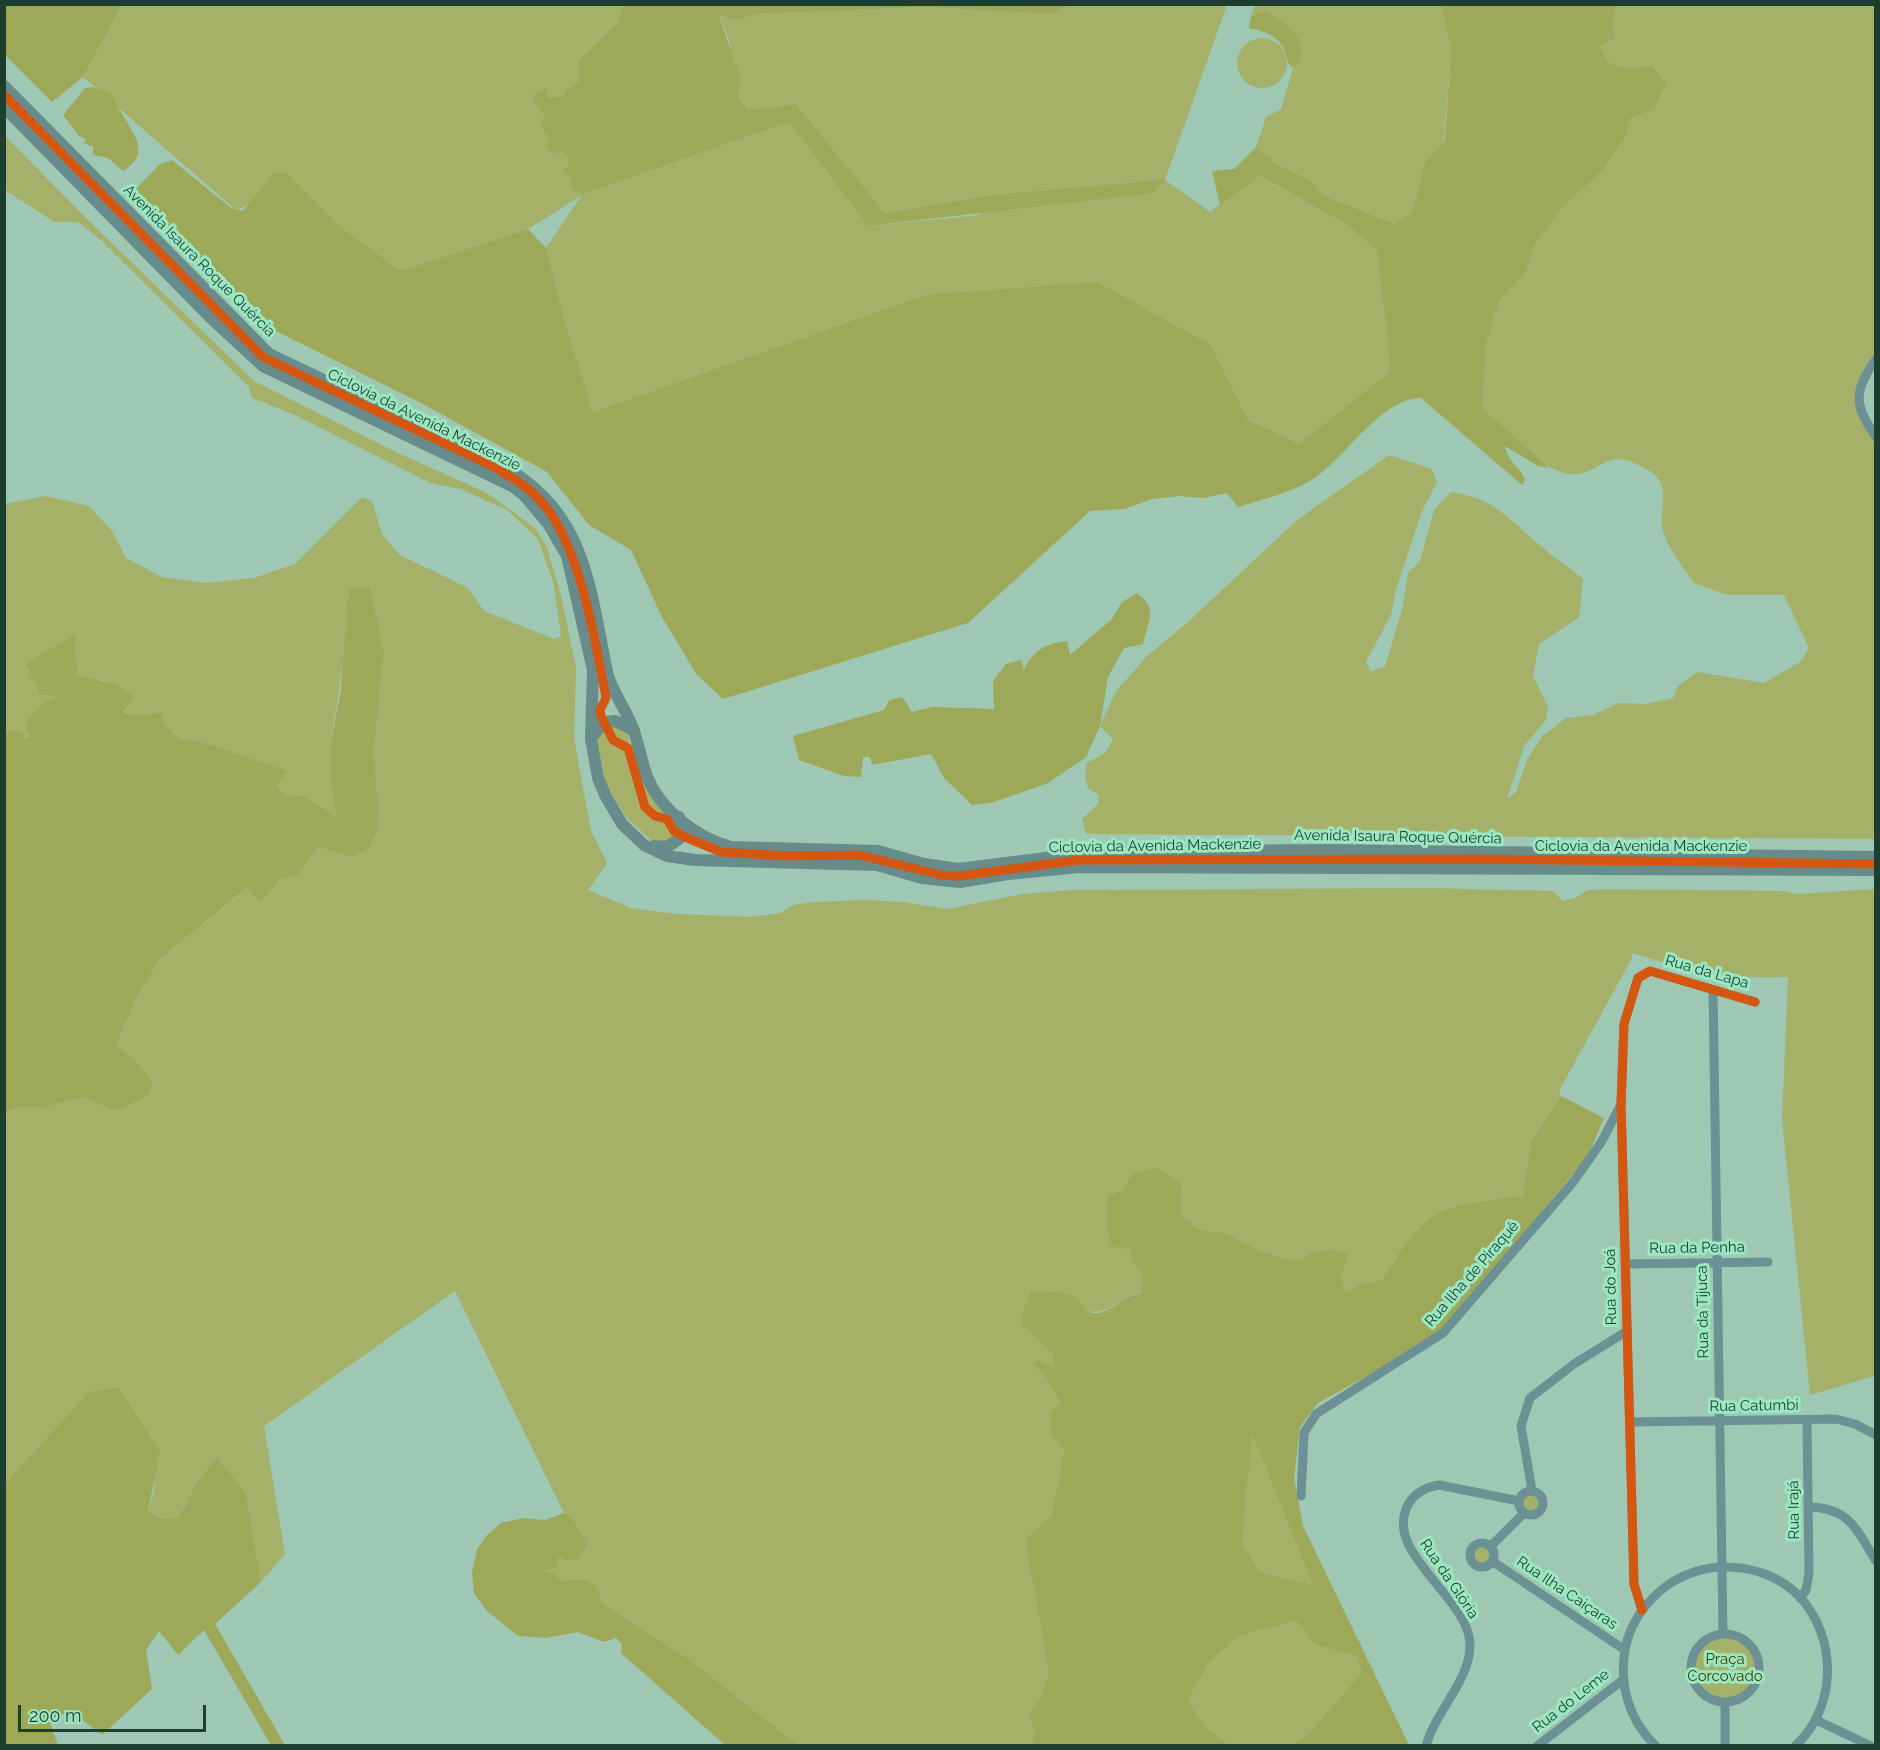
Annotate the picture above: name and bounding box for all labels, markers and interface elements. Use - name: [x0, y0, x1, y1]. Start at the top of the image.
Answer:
- street label: Avenida Isaura Roque Quércia: [119, 181, 279, 341]
- street label: Ciclovia da Avenida Mackenzie: [324, 365, 524, 475]
- street label: Avenida Isaura Roque Quércia: [1294, 826, 1502, 848]
- street label: Ciclovia da Avenida Mackenzie: [1049, 835, 1261, 857]
- street label: Ciclovia da Avenida Mackenzie: [1535, 837, 1747, 855]
- street label: Rua da Lapa: [1663, 951, 1751, 993]
- street label: Rua Ilha de Piraquê: [1421, 1218, 1523, 1330]
- street label: Rua da Penha: [1649, 1238, 1745, 1258]
- street label: Rua do Joá: [1601, 1248, 1621, 1326]
- street label: Rua da Tijuca: [1693, 1265, 1713, 1359]
- street label: Rua Catumbi: [1709, 1396, 1799, 1416]
- street label: Rua Irajá: [1784, 1480, 1804, 1540]
- street label: Rua da Glória: [1416, 1536, 1482, 1622]
- street label: Rua Ilha Caiçaras: [1513, 1553, 1621, 1633]
- park label: Praça Corcovado: [1687, 1650, 1763, 1685]
- street label: Rua do Leme: [1529, 1665, 1613, 1737]
- scale bar: [21, 1693, 208, 1731]
- text: 200 m: [29, 1705, 82, 1726]

